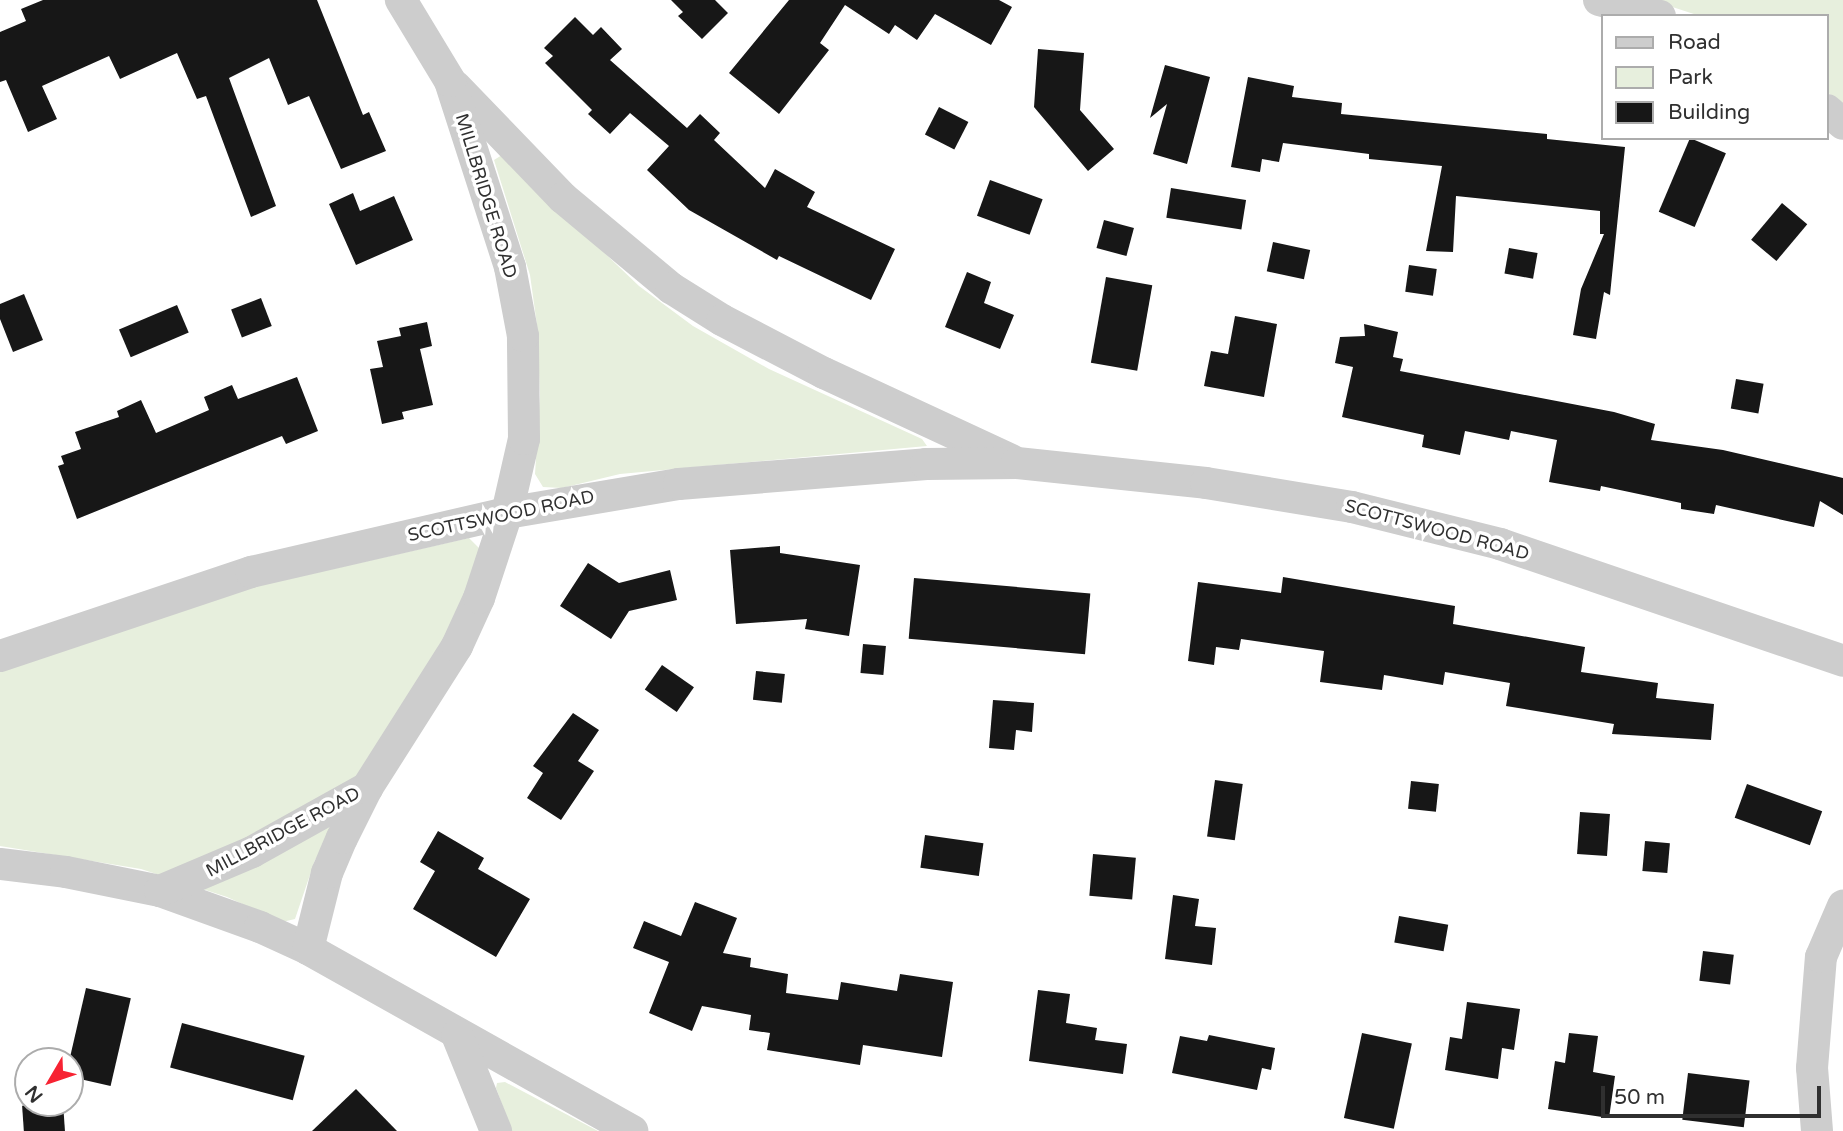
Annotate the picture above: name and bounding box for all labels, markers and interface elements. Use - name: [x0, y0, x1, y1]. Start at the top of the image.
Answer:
- legend: [1602, 14, 1829, 140]
- text: Road: [1668, 30, 1721, 55]
- text: Park: [1668, 65, 1713, 90]
- text: Building: [1668, 100, 1750, 125]
- street label: MILLBRIDGE ROAD: [451, 111, 521, 281]
- street label: SCOTTSWOOD ROAD: [406, 486, 596, 546]
- street label: SCOTTSWOOD ROAD: [1342, 495, 1532, 565]
- street label: MILLBRIDGE ROAD: [202, 782, 364, 882]
- north arrow: [14, 1047, 84, 1117]
- scale bar: [1605, 1072, 1826, 1116]
- text: N: [21, 1081, 48, 1107]
- text: 50 m: [1614, 1085, 1665, 1110]

